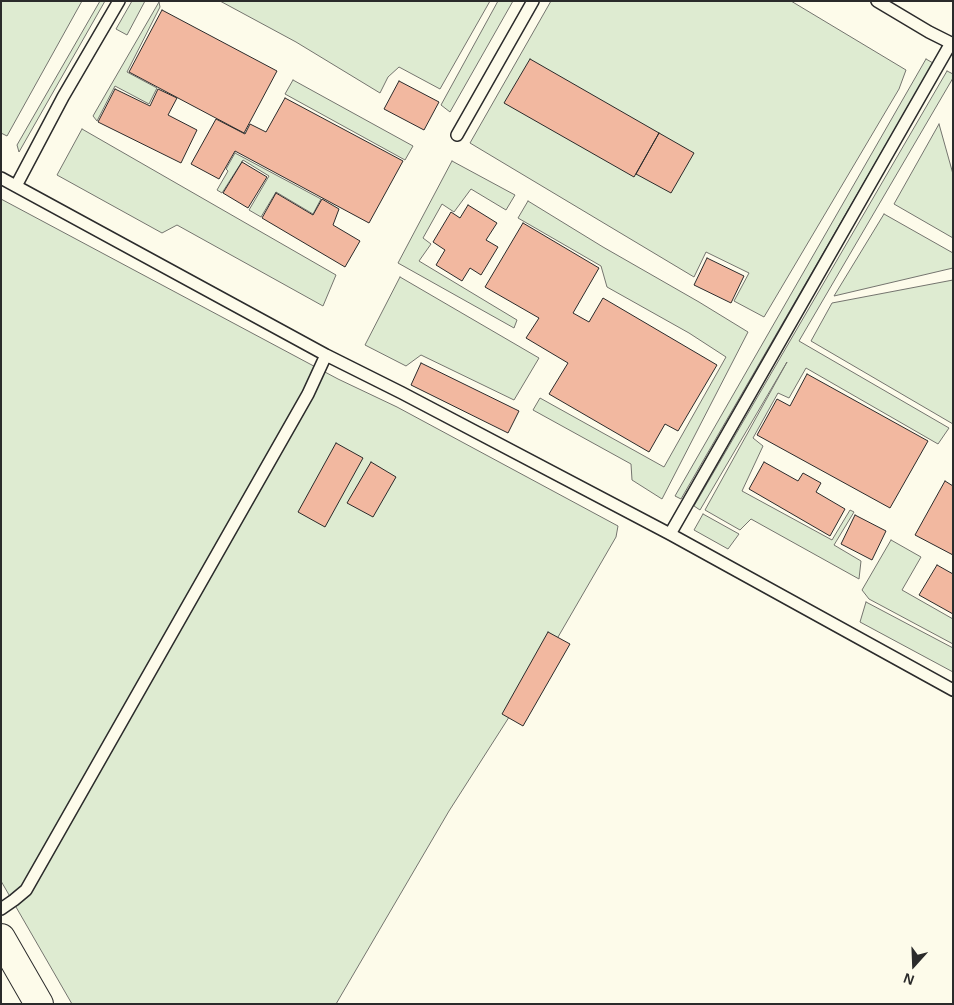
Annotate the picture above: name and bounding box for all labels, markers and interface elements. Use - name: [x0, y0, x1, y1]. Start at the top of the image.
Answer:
- north arrow: [889, 940, 939, 990]
- text: N: [901, 970, 916, 988]

